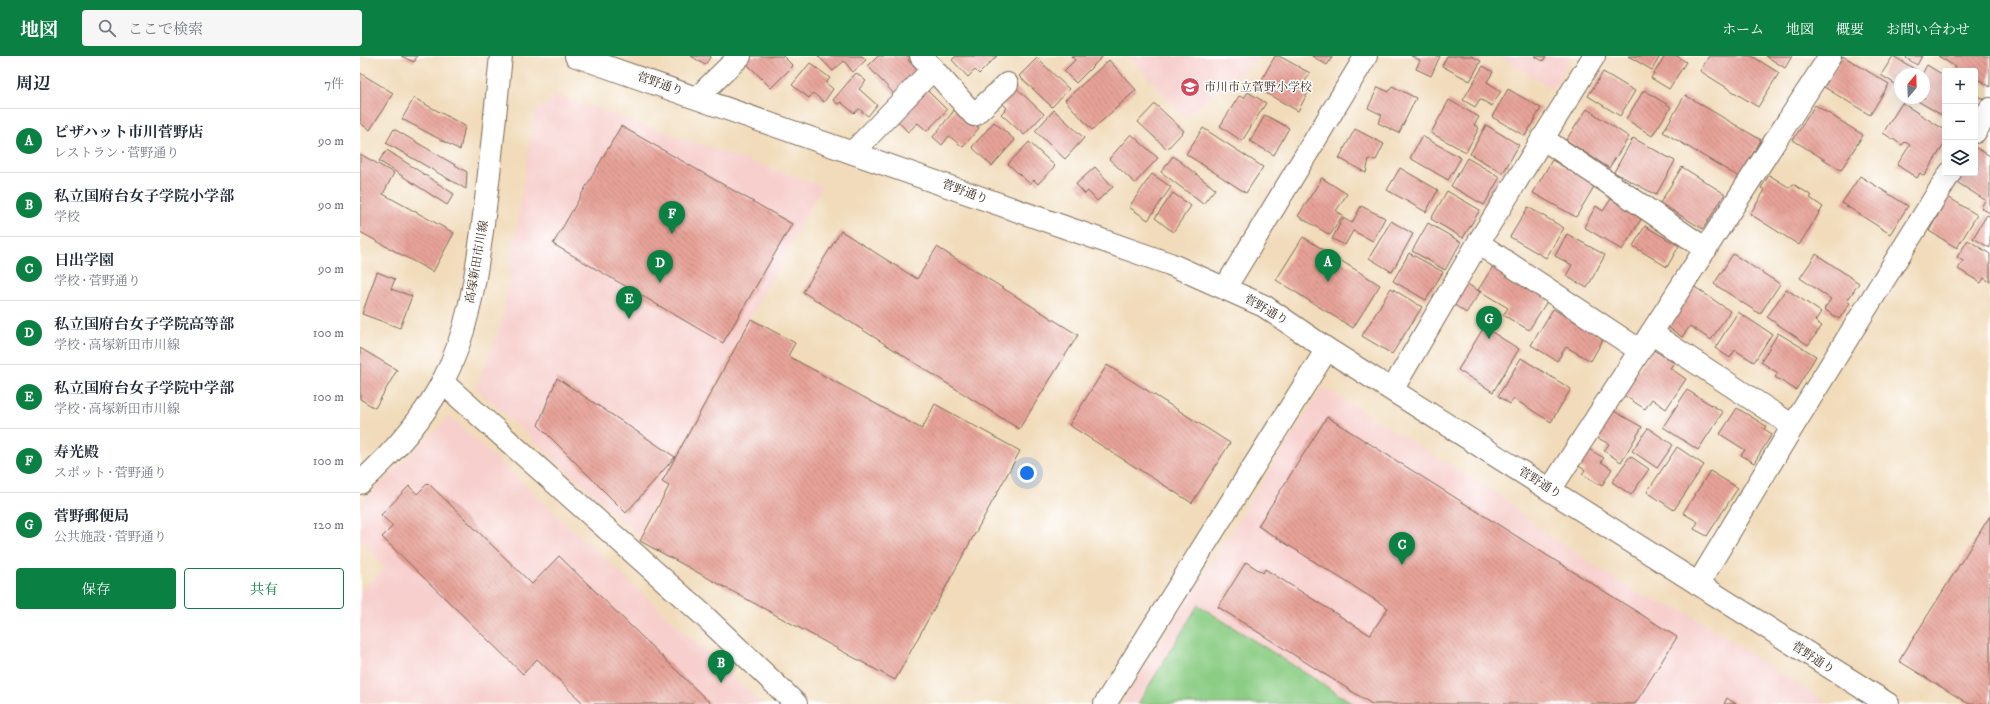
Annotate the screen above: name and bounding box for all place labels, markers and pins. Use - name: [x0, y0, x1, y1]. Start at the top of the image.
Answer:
- school or university icon: 市川市立菅野小学校: [1179, 76, 1201, 98]
- place label: 市川市立菅野小学校: [1204, 80, 1312, 95]
- pin: F: [659, 201, 685, 234]
- pin: A: [1315, 249, 1341, 282]
- pin: D: [647, 250, 673, 283]
- pin: E: [616, 286, 642, 319]
- pin: G: [1476, 306, 1502, 339]
- pin: C: [1389, 532, 1415, 565]
- pin: B: [708, 650, 734, 683]

